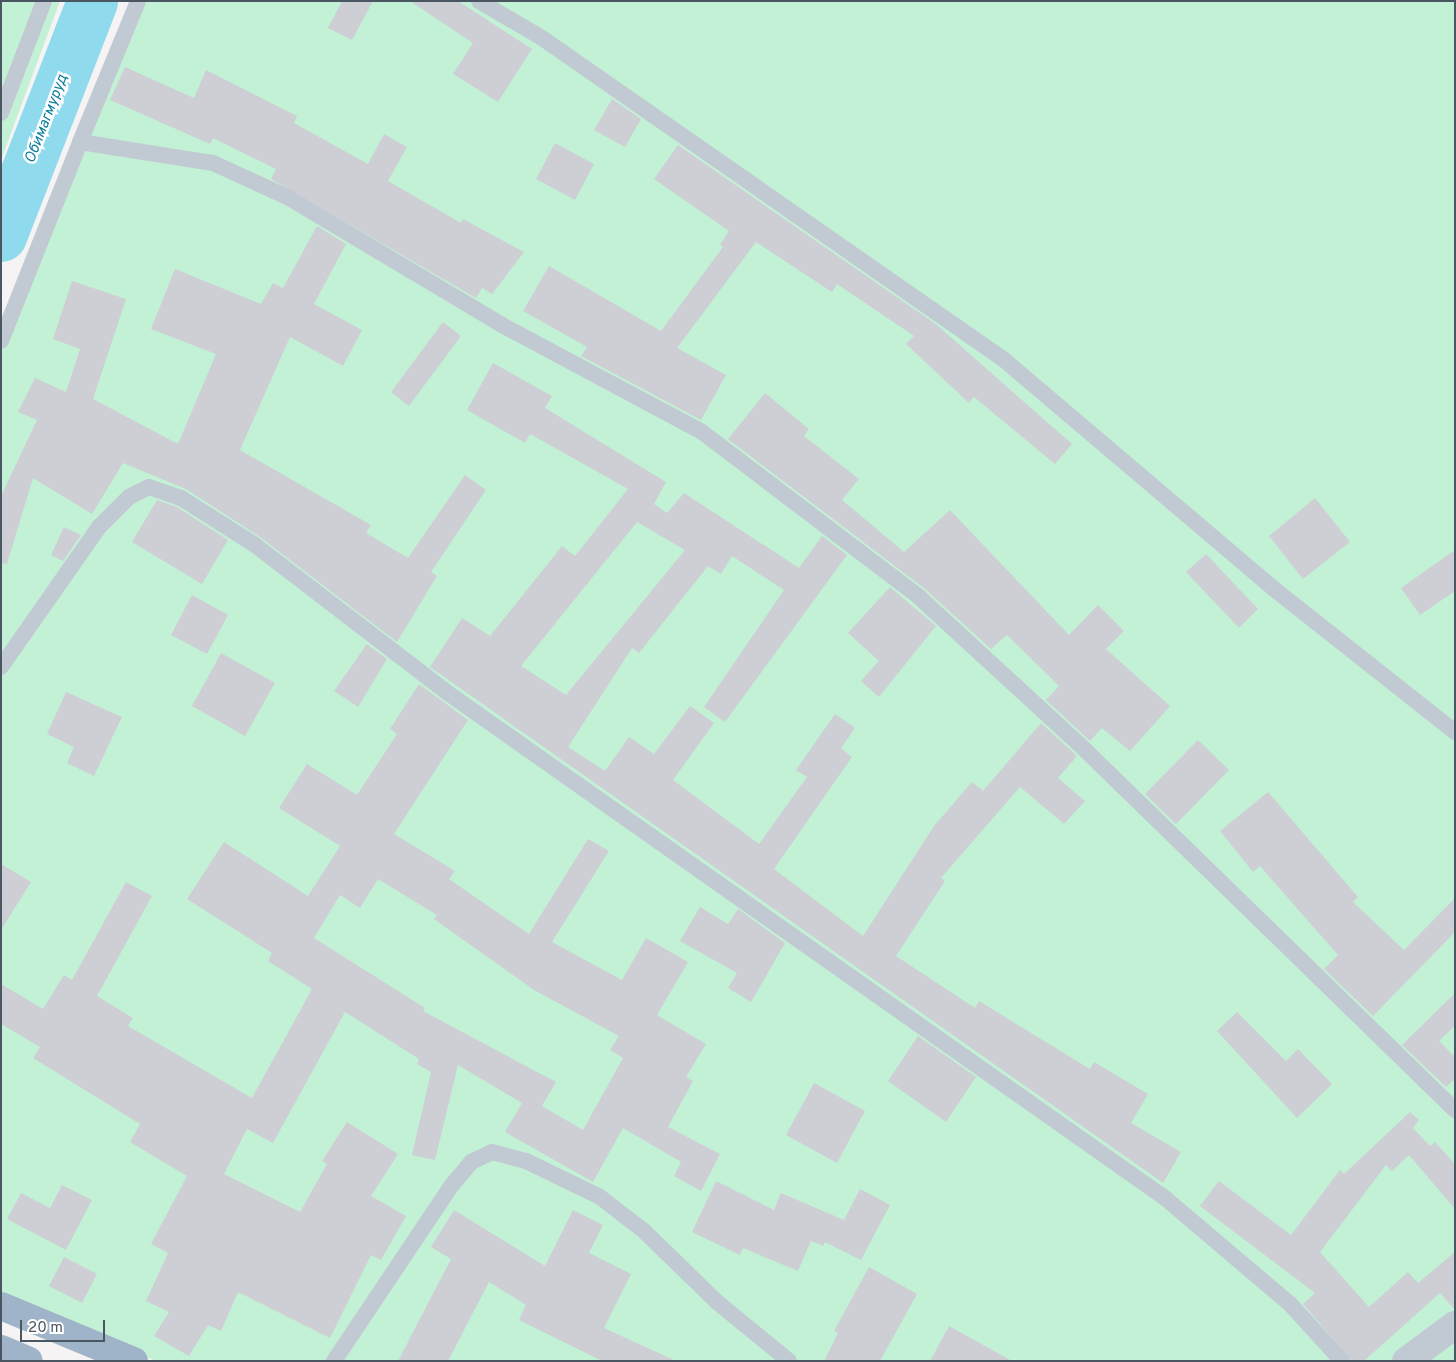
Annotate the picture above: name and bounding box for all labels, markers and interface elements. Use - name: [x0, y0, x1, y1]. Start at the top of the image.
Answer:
- water label: Обимагмуруд: [22, 72, 72, 166]
- scale bar: [22, 1310, 108, 1342]
- text: 20 m: [28, 1319, 63, 1338]

